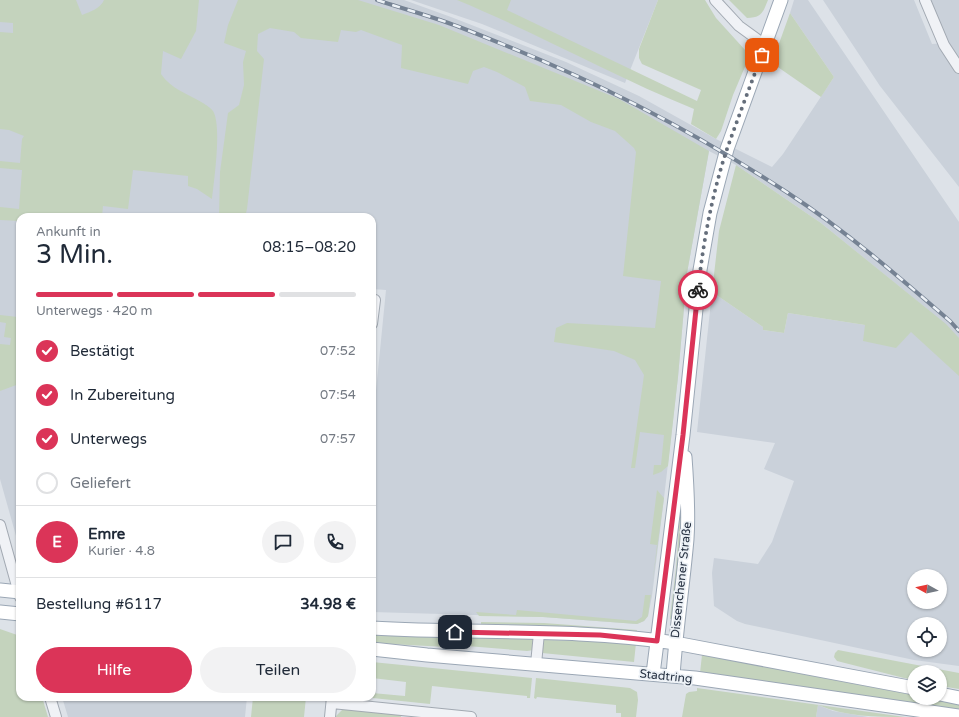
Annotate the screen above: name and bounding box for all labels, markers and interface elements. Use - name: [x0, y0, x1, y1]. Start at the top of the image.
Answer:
- pin: [745, 38, 779, 72]
- icon: bag: [751, 44, 773, 66]
- text: Ankunft in: [36, 224, 101, 240]
- text: 08:15–08:20: [263, 238, 356, 256]
- text: 3 Min.: [36, 239, 113, 270]
- courier: [678, 270, 718, 310]
- icon: bike: [687, 279, 709, 301]
- text: Unterwegs · 420 m: [36, 303, 153, 319]
- icon: check: [36, 340, 58, 362]
- text: Bestätigt: [70, 342, 135, 360]
- text: 07:52: [320, 343, 356, 359]
- icon: check: [36, 384, 58, 406]
- text: In Zubereitung: [70, 386, 175, 404]
- text: 07:54: [320, 387, 356, 403]
- icon: check: [36, 428, 58, 450]
- text: Unterwegs: [70, 430, 147, 448]
- text: 07:57: [320, 431, 356, 447]
- text: Geliefert: [70, 474, 131, 492]
- button: chat: [262, 521, 304, 563]
- button: phone: [314, 521, 356, 563]
- street label: Dissenchener Straße: [668, 521, 694, 639]
- text: Emre: [88, 525, 125, 543]
- text: E: [52, 533, 62, 551]
- text: Kurier · 4.8: [88, 543, 155, 559]
- north arrow: [907, 569, 947, 609]
- map controls: [907, 569, 947, 705]
- text: Bestellung #6117: [36, 595, 162, 613]
- text: 34.98 €: [300, 595, 356, 613]
- pin: [438, 615, 472, 649]
- button: locate: [907, 617, 947, 657]
- icon: home: [444, 621, 466, 643]
- button: Hilfe: [36, 647, 192, 693]
- button: Teilen: [200, 647, 356, 693]
- button: layers: [907, 665, 947, 705]
- street label: Stadtring: [639, 666, 693, 686]

